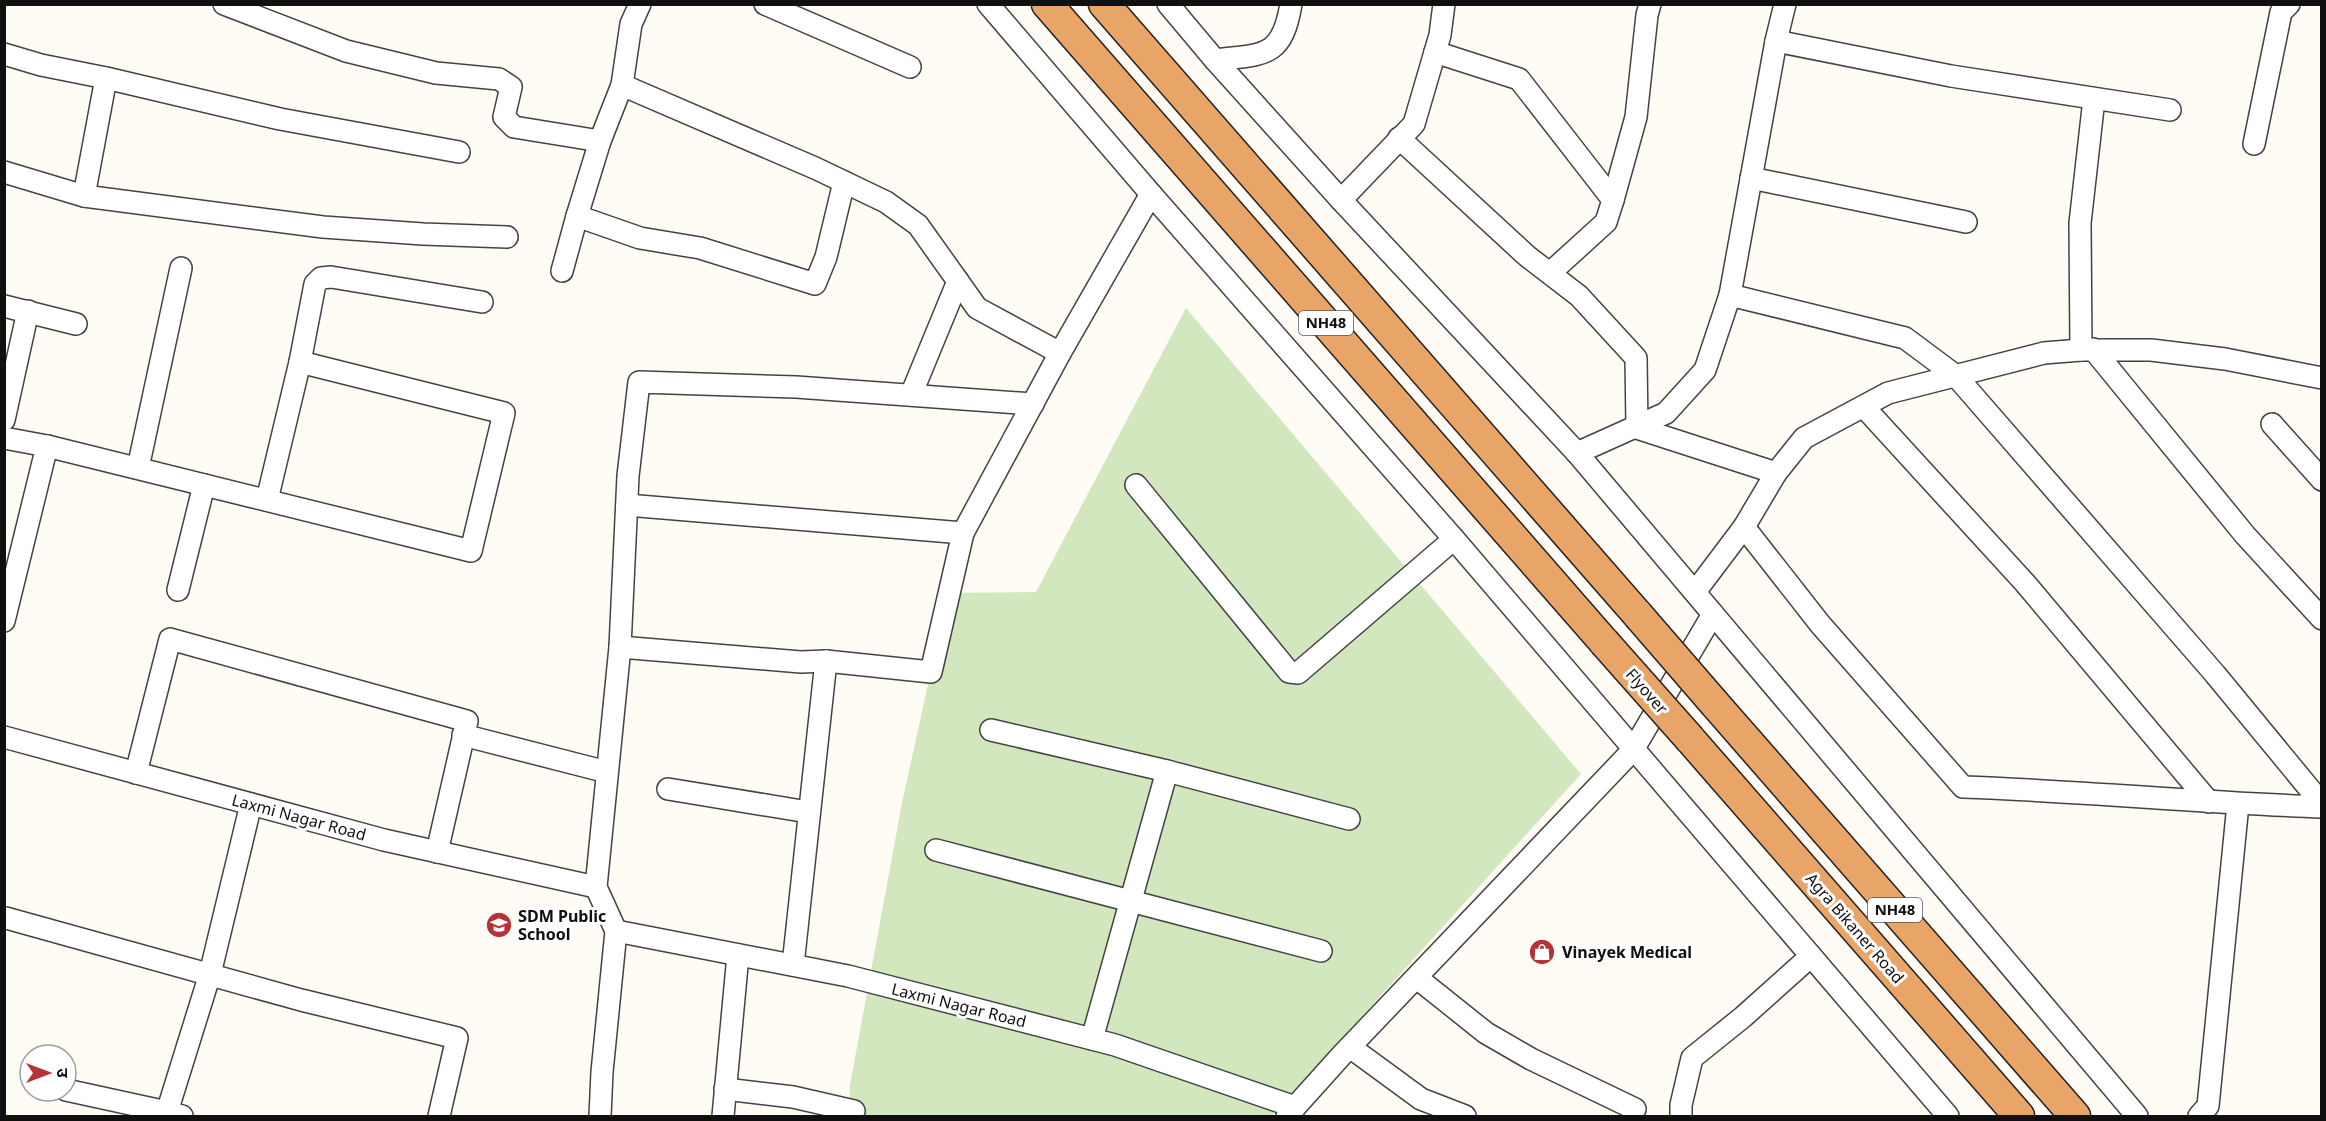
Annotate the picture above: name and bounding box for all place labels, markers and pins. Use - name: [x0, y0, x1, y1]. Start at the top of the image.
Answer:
- place label: SDM Public School: [518, 908, 606, 947]
- school or university icon: SDM Public School: [484, 910, 514, 940]
- shop icon: Vinayek Medical: [1527, 937, 1557, 967]
- place label: Vinayek Medical: [1562, 944, 1692, 965]

